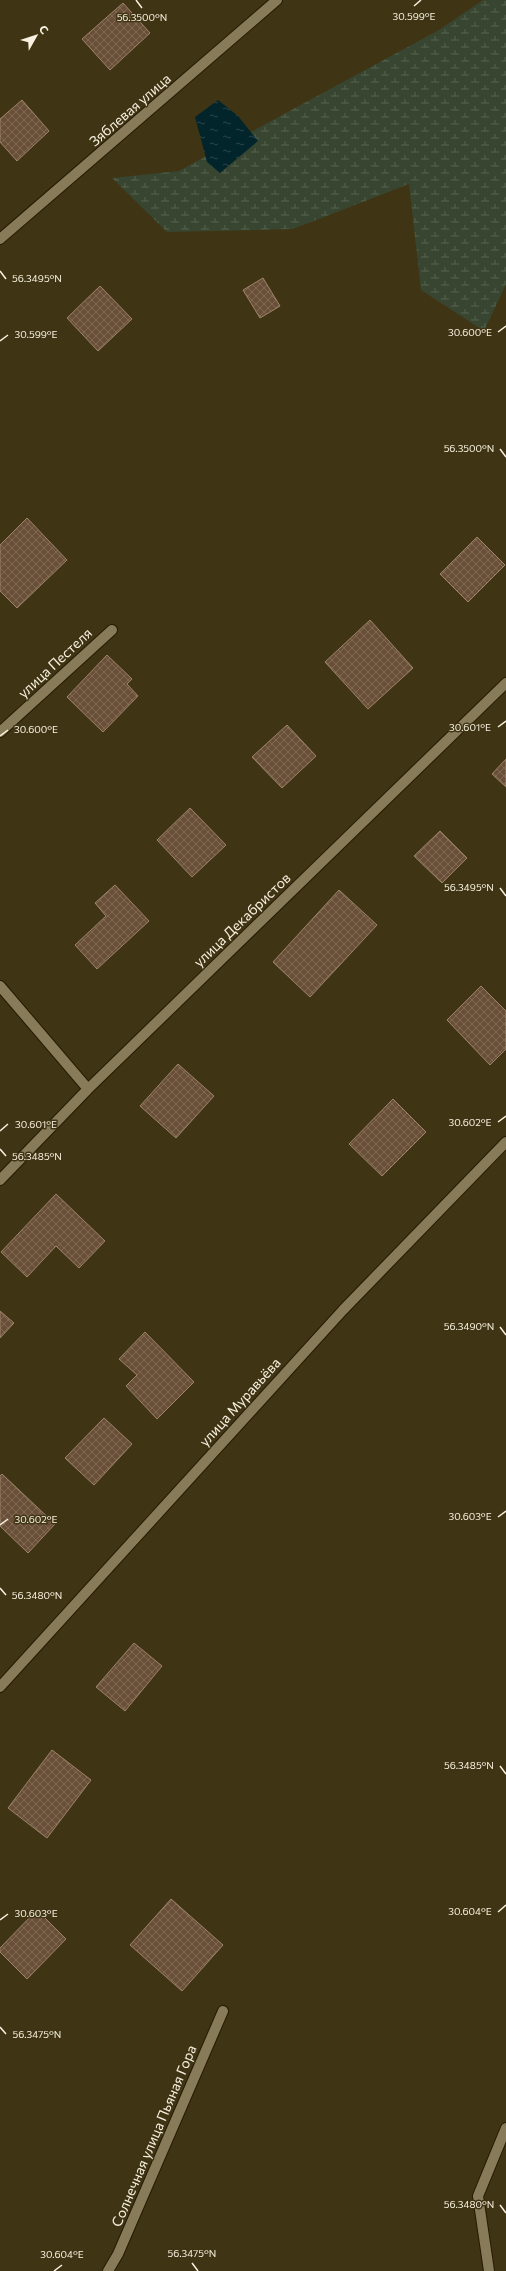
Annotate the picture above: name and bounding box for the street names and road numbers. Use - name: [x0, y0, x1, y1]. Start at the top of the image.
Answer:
- street label: Зяблевая улица: [86, 70, 174, 150]
- street label: улица Пестеля: [14, 624, 95, 701]
- street label: улица Декабристов: [190, 869, 294, 970]
- street label: улица Муравьёва: [195, 1354, 284, 1449]
- street label: Солнечная улица Пьяная Гора: [107, 2042, 200, 2229]

